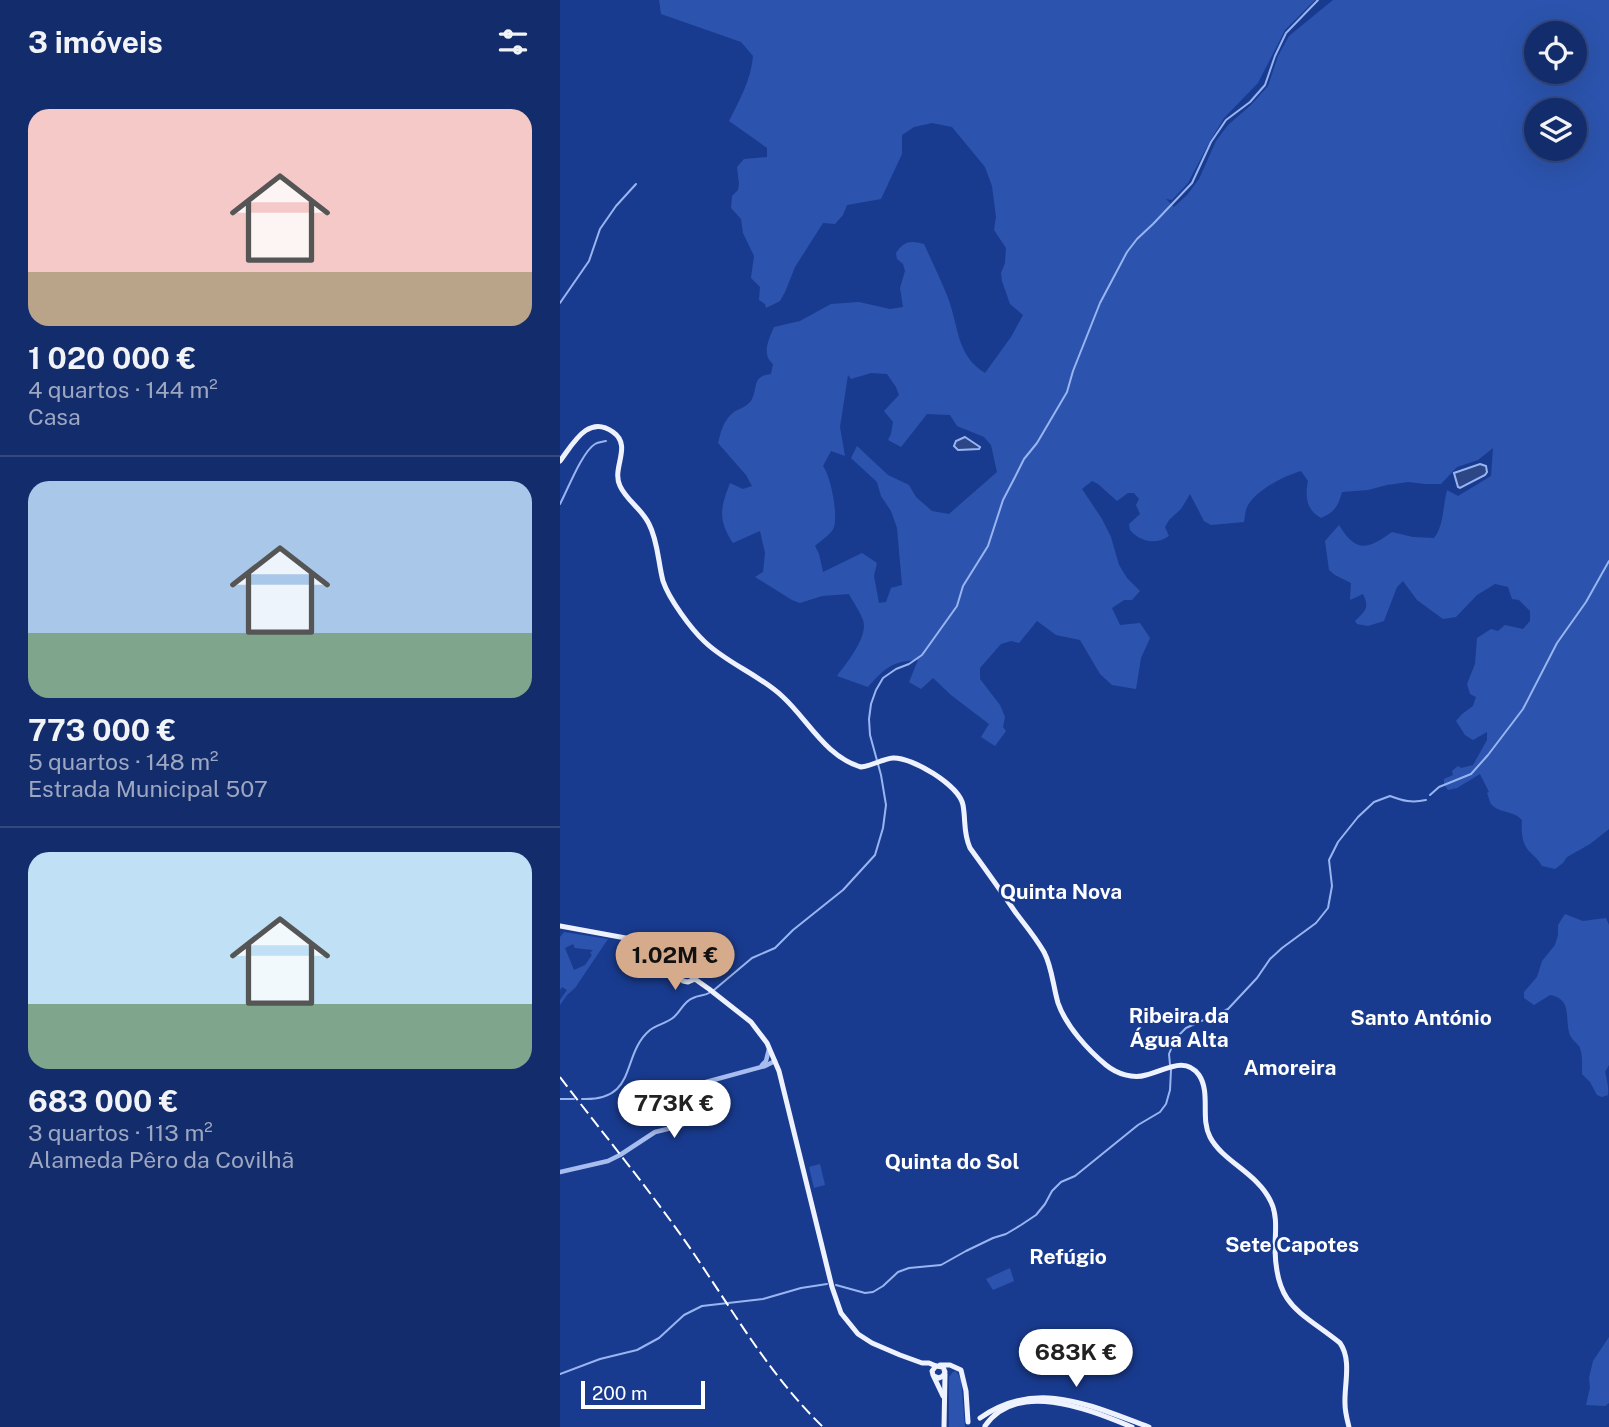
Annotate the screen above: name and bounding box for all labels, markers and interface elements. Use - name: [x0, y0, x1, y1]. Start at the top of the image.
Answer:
- map controls: [1524, 21, 1587, 161]
- button: locate: [1524, 21, 1587, 84]
- icon: filters: [494, 23, 532, 61]
- text: 3 imóveis: [28, 24, 163, 60]
- button: layers: [1524, 98, 1587, 161]
- icon: home: [217, 155, 343, 281]
- text: 1 020 000 €: [28, 340, 196, 376]
- text: 4 quartos · 144 m²: [28, 376, 218, 403]
- text: Casa: [28, 403, 81, 430]
- icon: home: [217, 527, 343, 653]
- text: 773 000 €: [28, 712, 176, 748]
- text: 5 quartos · 148 m²: [28, 748, 219, 775]
- text: Estrada Municipal 507: [28, 775, 268, 802]
- district label: Quinta Nova: [1000, 879, 1122, 904]
- icon: home: [217, 898, 343, 1024]
- pin: 1.02M €: [610, 932, 740, 992]
- text: 1.02M €: [632, 941, 718, 968]
- district label: Ribeira da Água Alta: [1129, 1003, 1229, 1052]
- district label: Santo António: [1350, 1005, 1492, 1030]
- district label: Amoreira: [1244, 1055, 1336, 1080]
- pin: 773K €: [617, 1080, 731, 1140]
- text: 683 000 €: [28, 1083, 179, 1119]
- text: 773K €: [634, 1089, 714, 1116]
- text: 3 quartos · 113 m²: [28, 1119, 213, 1146]
- text: Alameda Pêro da Covilhã: [28, 1146, 294, 1173]
- district label: Quinta do Sol: [885, 1149, 1019, 1174]
- district label: Sete Capotes: [1225, 1232, 1359, 1257]
- district label: Refúgio: [1029, 1244, 1107, 1269]
- pin: 683K €: [1019, 1330, 1133, 1389]
- text: 683K €: [1035, 1338, 1117, 1365]
- scale bar: [581, 1378, 705, 1410]
- text: 200 m: [592, 1382, 648, 1404]

